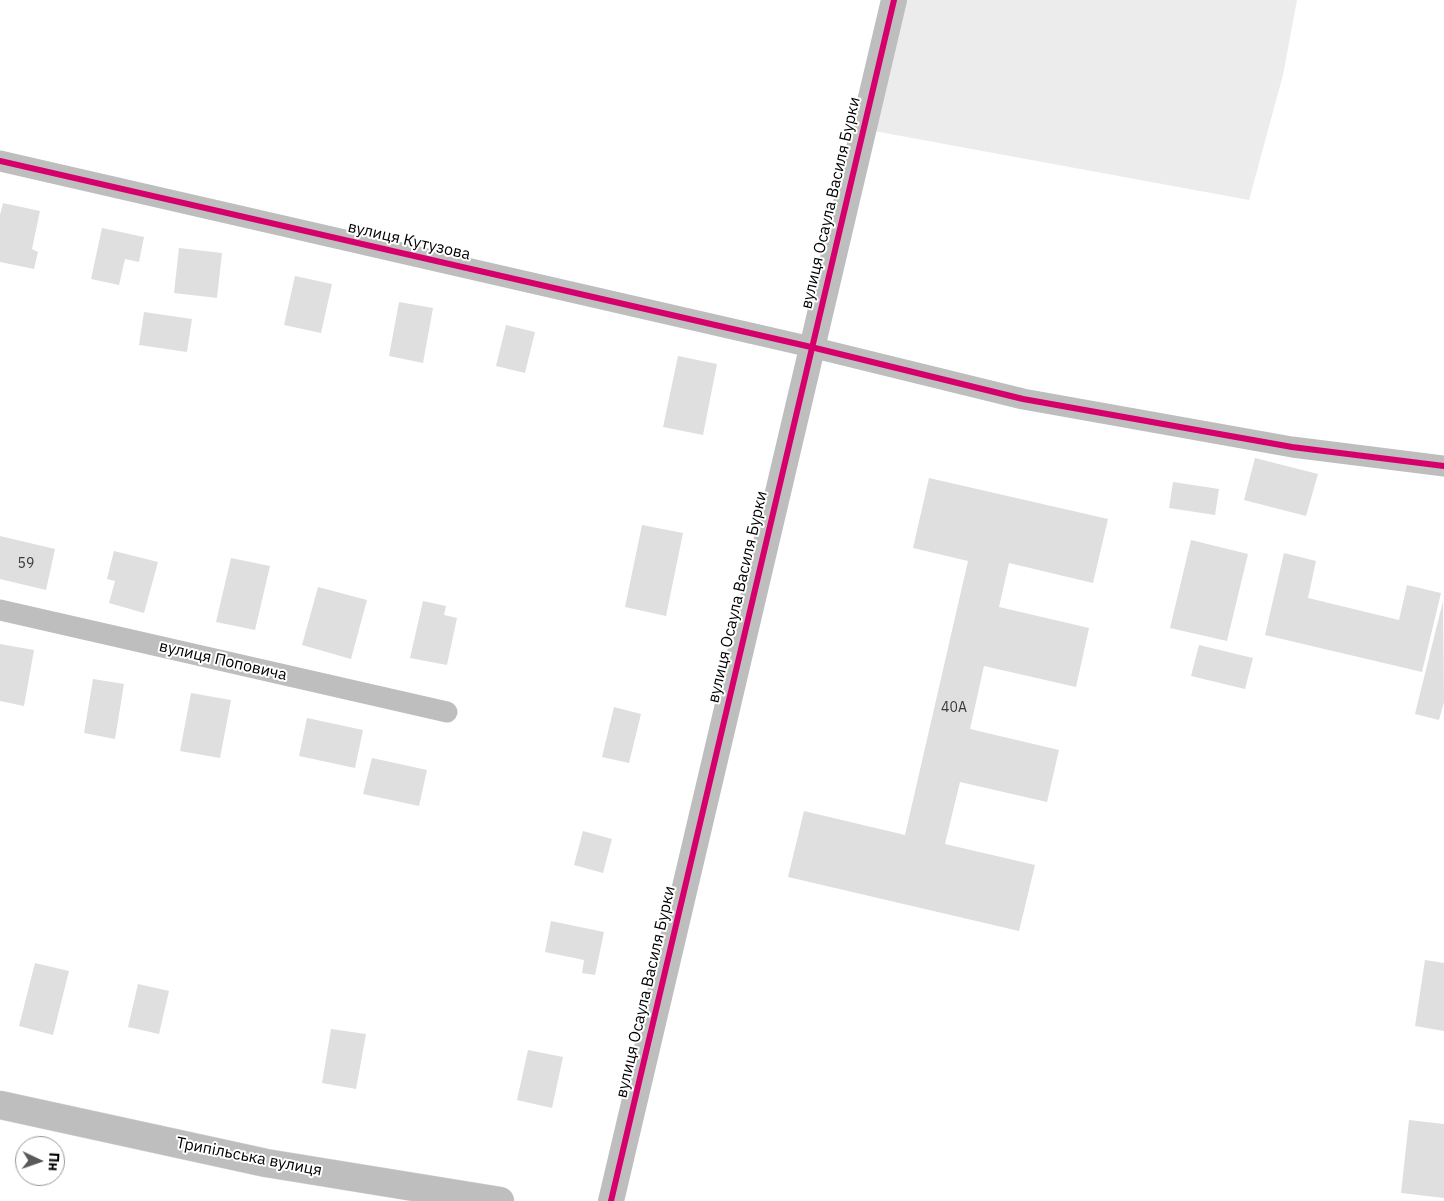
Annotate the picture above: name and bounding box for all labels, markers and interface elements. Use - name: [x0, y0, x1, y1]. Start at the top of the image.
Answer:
- street label: вулиця Осаула Василя Бурки: [797, 95, 865, 311]
- street label: вулиця Кутузова: [346, 218, 472, 264]
- street label: вулиця Осаула Василя Бурки: [704, 489, 772, 705]
- house number: 59: [18, 556, 34, 572]
- street label: вулиця Поповича: [157, 637, 289, 685]
- house number: 40А: [941, 700, 967, 716]
- street label: вулиця Осаула Василя Бурки: [612, 884, 680, 1100]
- street label: Трипільська вулиця: [174, 1133, 324, 1181]
- north arrow: [15, 1136, 65, 1186]
- text: Пн: [45, 1152, 63, 1171]

